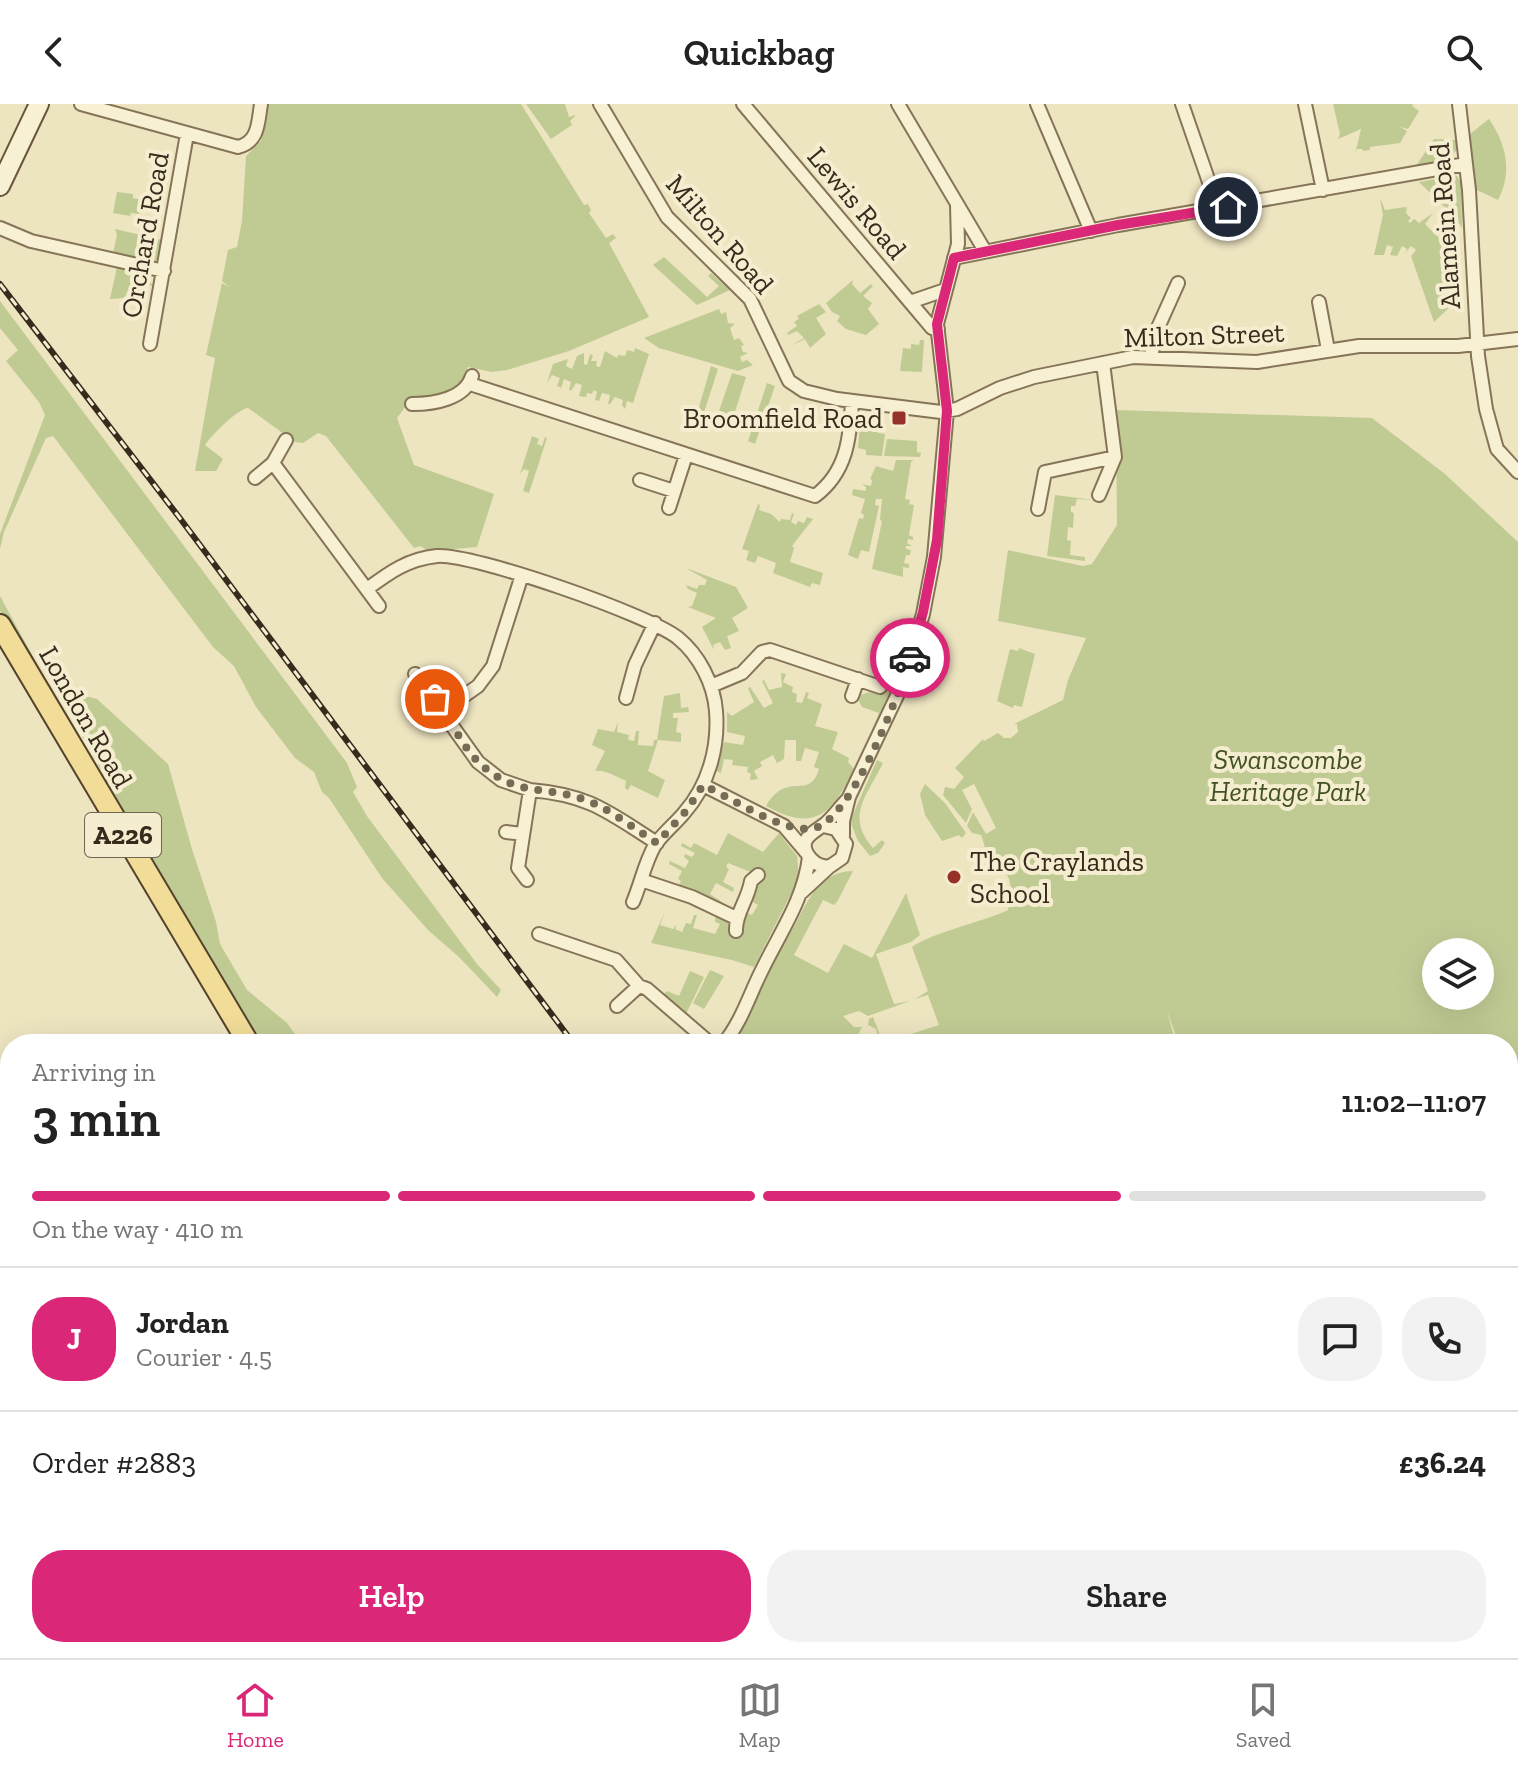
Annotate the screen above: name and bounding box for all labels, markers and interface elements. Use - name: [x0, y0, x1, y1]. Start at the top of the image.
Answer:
- icon: back: [32, 30, 76, 74]
- icon: search: [1442, 30, 1486, 74]
- text: Quickbag: [683, 31, 835, 74]
- street label: Lewis Road: [801, 140, 913, 266]
- street label: Alamein Road: [1423, 142, 1467, 310]
- street label: Orchard Road: [114, 149, 176, 321]
- street label: Milton Road: [659, 168, 781, 300]
- pin: [1194, 173, 1262, 241]
- icon: home: [1206, 185, 1250, 229]
- street label: Milton Street: [1123, 316, 1286, 354]
- place label: Broomfield Road: [683, 402, 883, 435]
- marker: Broomfield Road: [890, 409, 908, 427]
- courier: [870, 618, 950, 698]
- icon: car: [888, 636, 932, 680]
- street label: London Road: [32, 640, 140, 794]
- pin: [401, 665, 469, 733]
- icon: bag: [413, 677, 457, 721]
- park label: Swanscombe Heritage Park: [1210, 743, 1366, 808]
- road number: A226: [85, 813, 161, 857]
- place label: The Craylands School: [970, 845, 1144, 910]
- marker: The Craylands School: [945, 868, 963, 886]
- map controls: [1422, 938, 1494, 1010]
- button: layers: [1422, 938, 1494, 1010]
- text: Arriving in: [32, 1056, 155, 1088]
- text: 11:02–11:07: [1341, 1084, 1486, 1120]
- text: 3 min: [32, 1087, 160, 1149]
- text: On the way · 410 m: [32, 1213, 243, 1245]
- button: chat: [1298, 1297, 1382, 1381]
- button: phone: [1402, 1297, 1486, 1381]
- text: Jordan: [136, 1305, 229, 1341]
- text: J: [67, 1321, 81, 1357]
- text: Courier · 4.5: [136, 1341, 272, 1373]
- text: Order #2883: [32, 1445, 196, 1481]
- text: £36.24: [1399, 1445, 1486, 1481]
- button: Help: [32, 1550, 751, 1642]
- button: Share: [767, 1550, 1486, 1642]
- tab: Home: [227, 1678, 284, 1753]
- tab: Map: [738, 1678, 782, 1753]
- tab: Saved: [1236, 1678, 1291, 1753]

